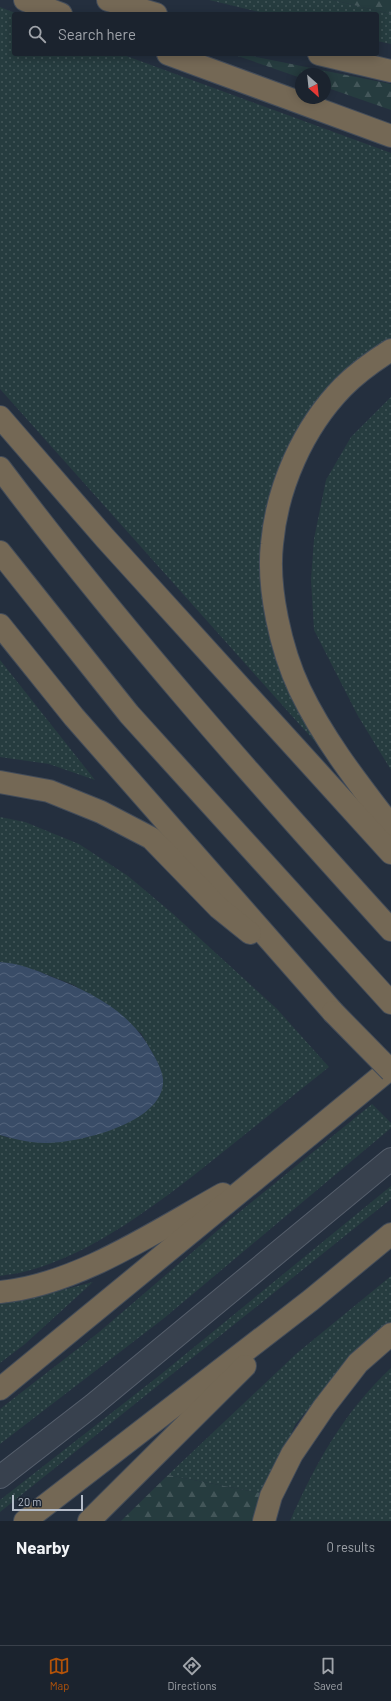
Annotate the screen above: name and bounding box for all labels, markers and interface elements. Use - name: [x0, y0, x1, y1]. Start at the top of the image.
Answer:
- search box: [12, 12, 379, 56]
- icon: search: [26, 23, 48, 45]
- text: Search here: [58, 25, 136, 43]
- north arrow: [295, 68, 331, 104]
- scale bar: [12, 1493, 83, 1512]
- text: 20 m: [18, 1495, 41, 1508]
- text: Nearby: [16, 1537, 70, 1557]
- text: 0 results: [326, 1539, 375, 1555]
- tab: Map: [48, 1655, 70, 1692]
- tab: Directions: [167, 1655, 217, 1692]
- tab: Saved: [314, 1655, 343, 1692]

